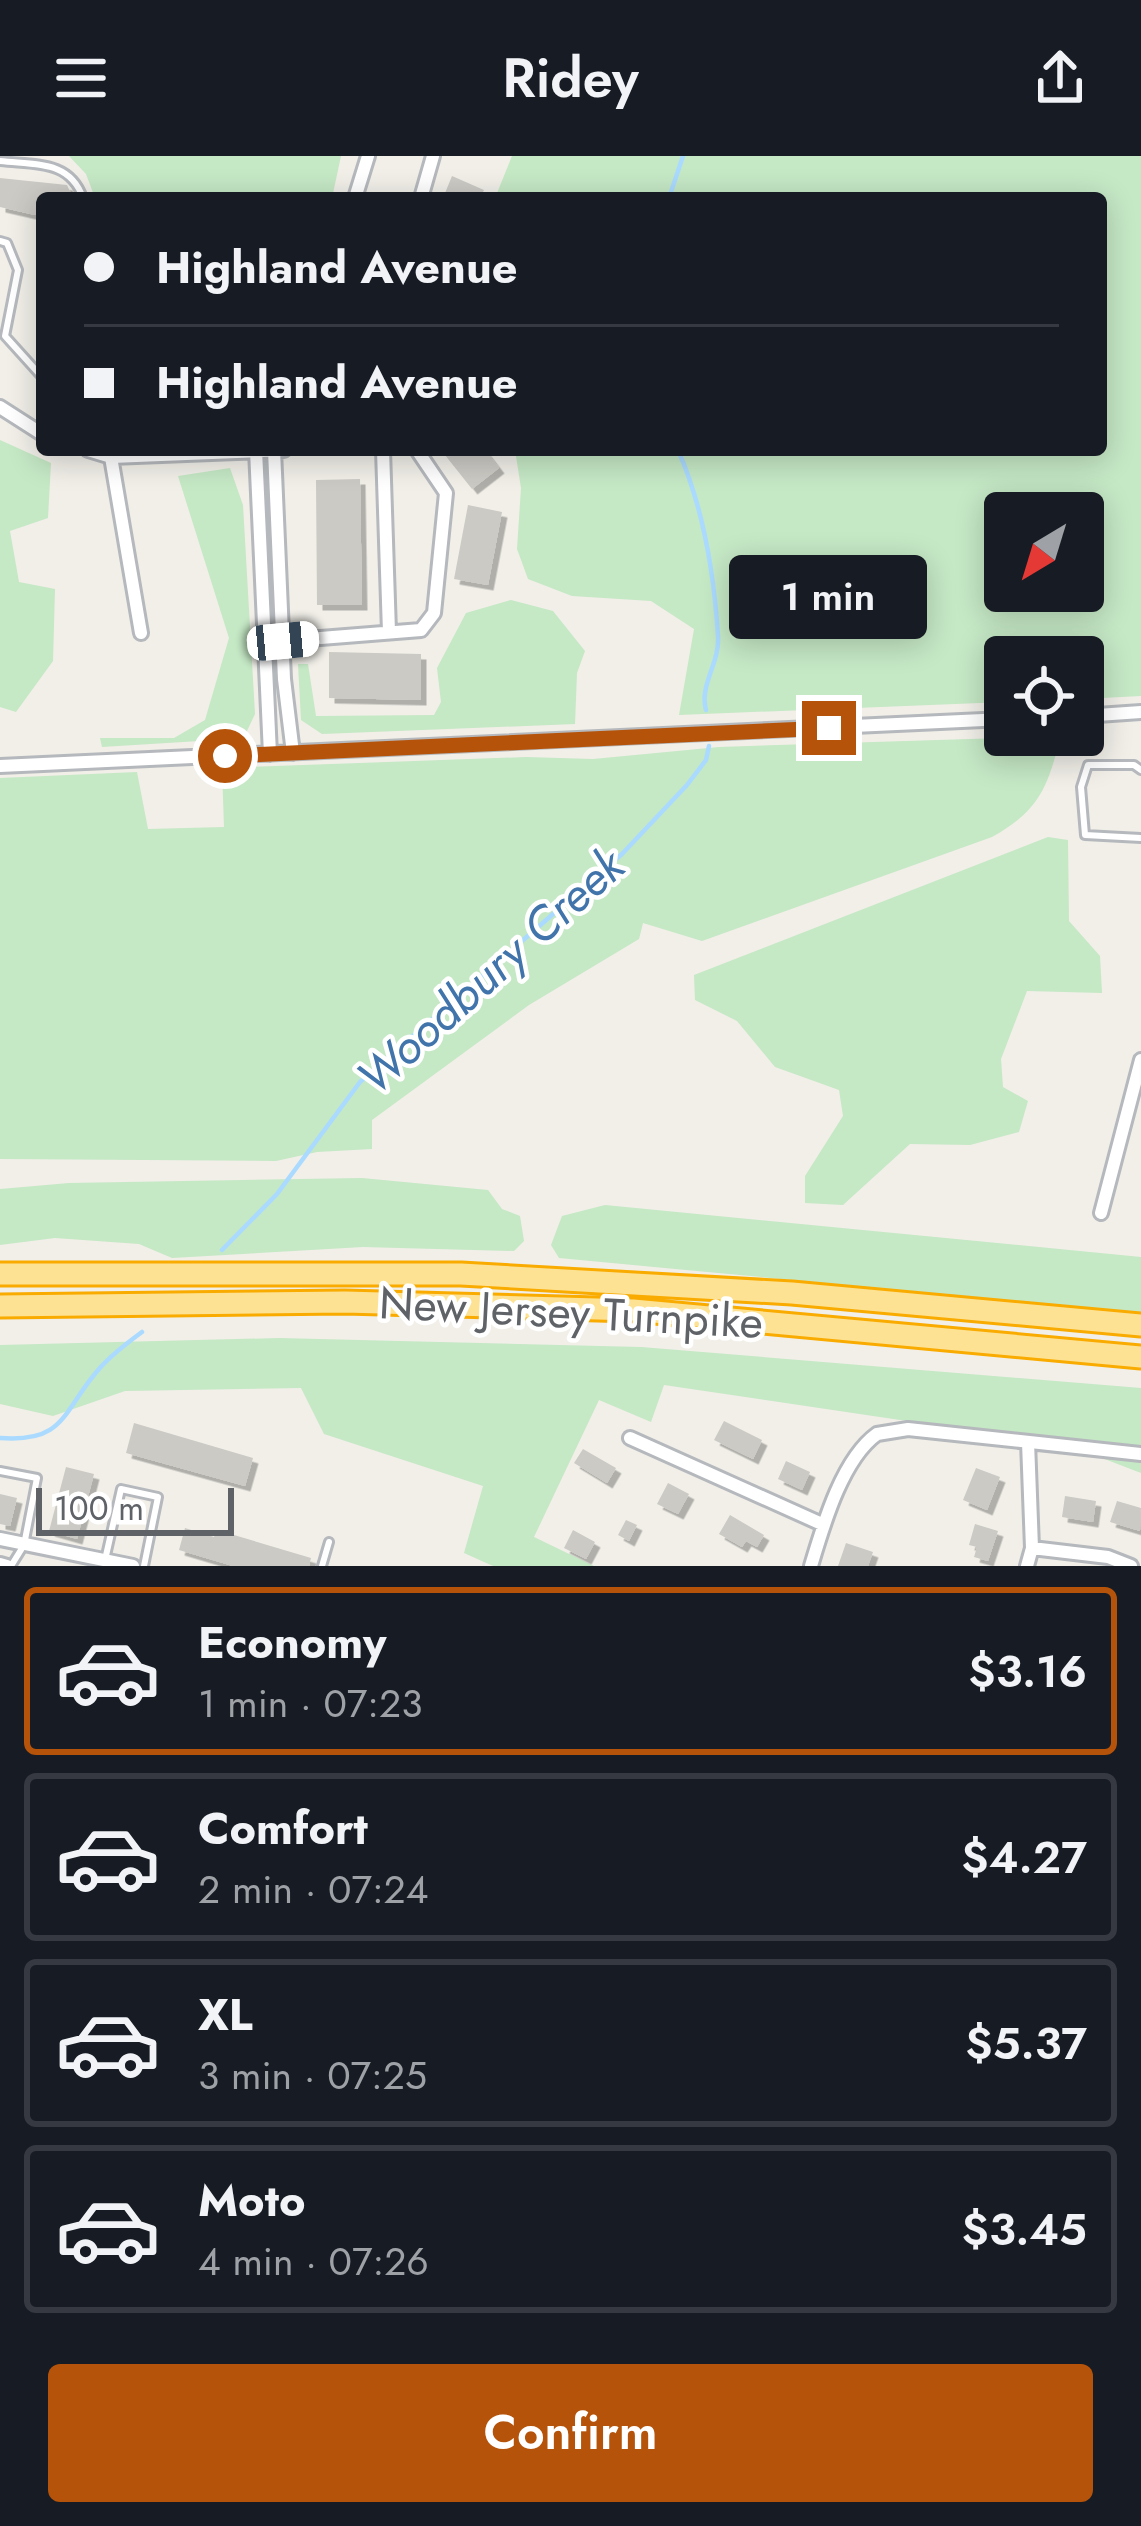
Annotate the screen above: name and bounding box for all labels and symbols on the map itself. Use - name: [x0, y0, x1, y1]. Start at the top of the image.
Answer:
- north arrow: [984, 492, 1104, 612]
- callout: 1 min: [730, 554, 928, 638]
- car: [246, 620, 320, 662]
- route end: [802, 701, 856, 755]
- route start: [198, 729, 252, 783]
- water label: Woodbury Creek: [341, 831, 641, 1110]
- street label: New Jersey Turnpike: [377, 1270, 765, 1355]
- scale bar: [36, 1482, 234, 1535]

